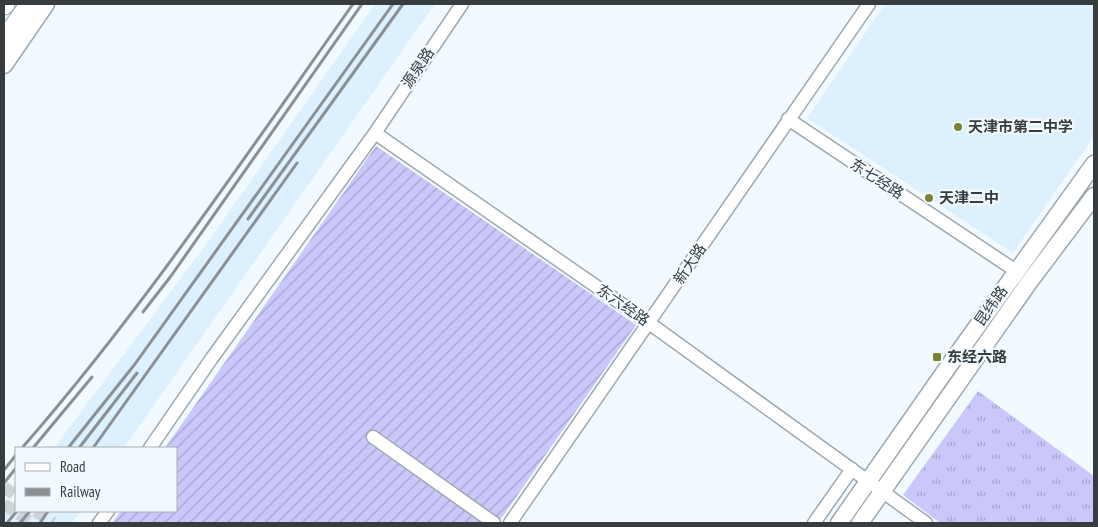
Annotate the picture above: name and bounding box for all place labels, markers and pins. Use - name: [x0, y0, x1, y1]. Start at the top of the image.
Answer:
- place label: 天津市第二中学: [968, 117, 1073, 136]
- marker: 天津市第二中学: [952, 121, 964, 133]
- place label: 天津二中: [939, 188, 999, 207]
- marker: 天津二中: [923, 192, 935, 204]
- place label: 东经六路: [947, 347, 1007, 366]
- marker: 东经六路: [931, 351, 943, 363]

